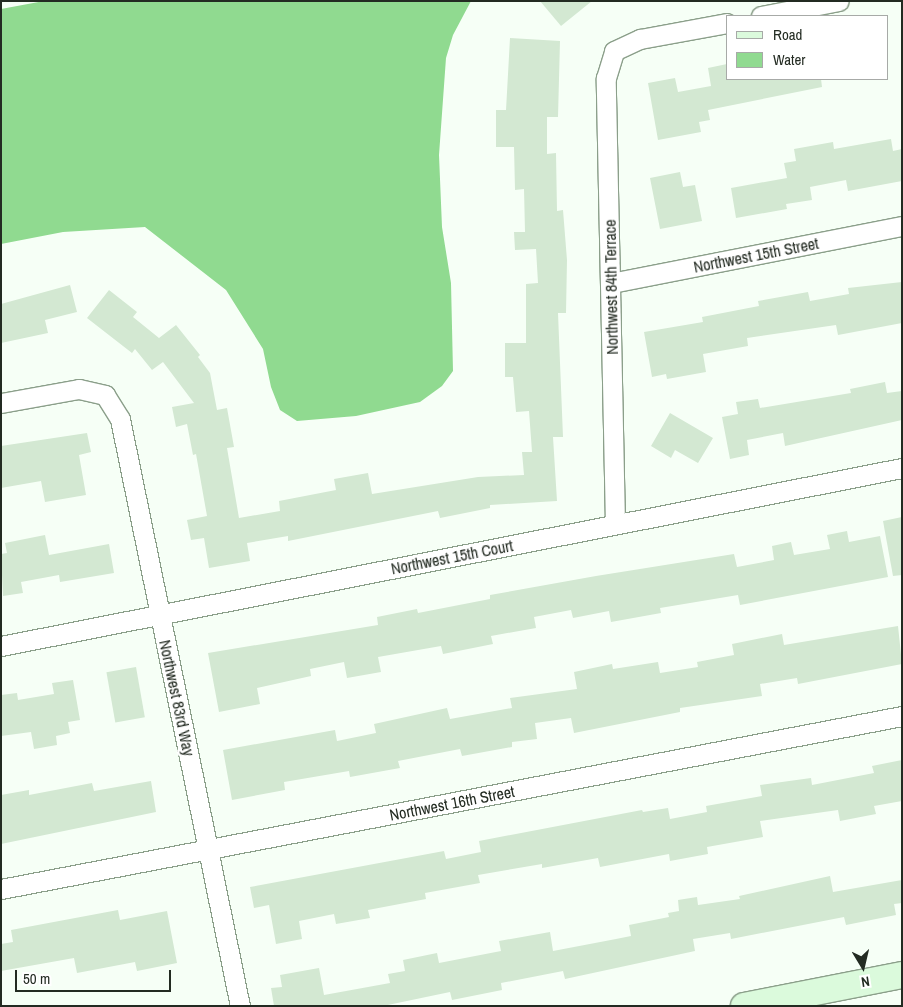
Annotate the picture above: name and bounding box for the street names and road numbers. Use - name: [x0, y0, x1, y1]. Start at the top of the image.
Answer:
- street label: Northwest 84th Terrace: [600, 219, 622, 355]
- street label: Northwest 15th Street: [692, 233, 820, 277]
- street label: Northwest 15th Court: [389, 536, 515, 578]
- street label: Northwest 83rd Way: [155, 638, 199, 758]
- street label: Northwest 16th Street: [388, 781, 516, 825]

